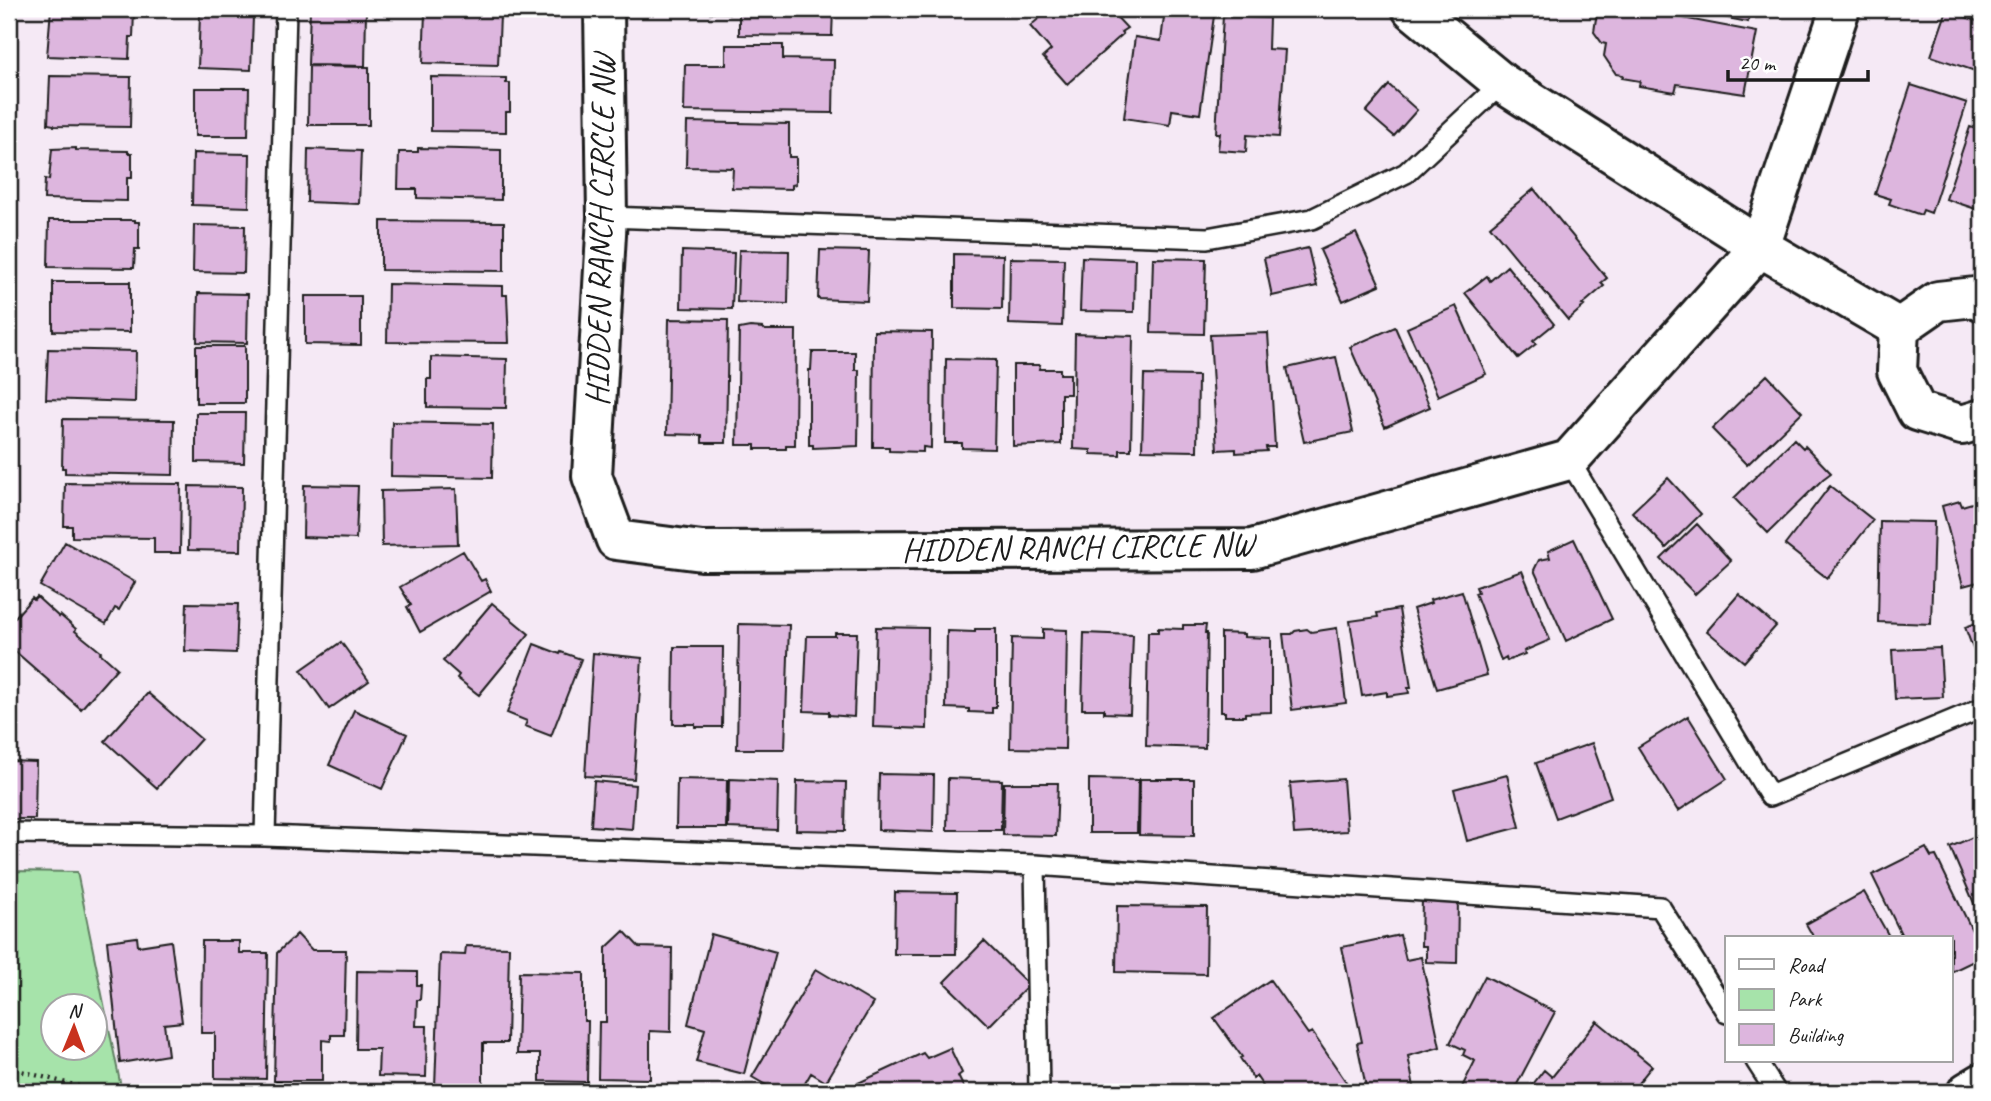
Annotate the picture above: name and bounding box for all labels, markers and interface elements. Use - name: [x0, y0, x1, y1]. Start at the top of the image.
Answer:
- scale bar: [1728, 38, 1868, 82]
- street label: HIDDEN RANCH CIRCLE NW: [576, 50, 624, 407]
- text: 20 m: [1739, 50, 1777, 76]
- street label: HIDDEN RANCH CIRCLE NW: [901, 523, 1258, 571]
- legend: [1725, 936, 1952, 1062]
- text: Road: [1788, 952, 1827, 978]
- text: Park: [1788, 986, 1823, 1012]
- north arrow: [38, 992, 108, 1062]
- text: N: [68, 999, 84, 1023]
- text: Building: [1788, 1022, 1845, 1048]

